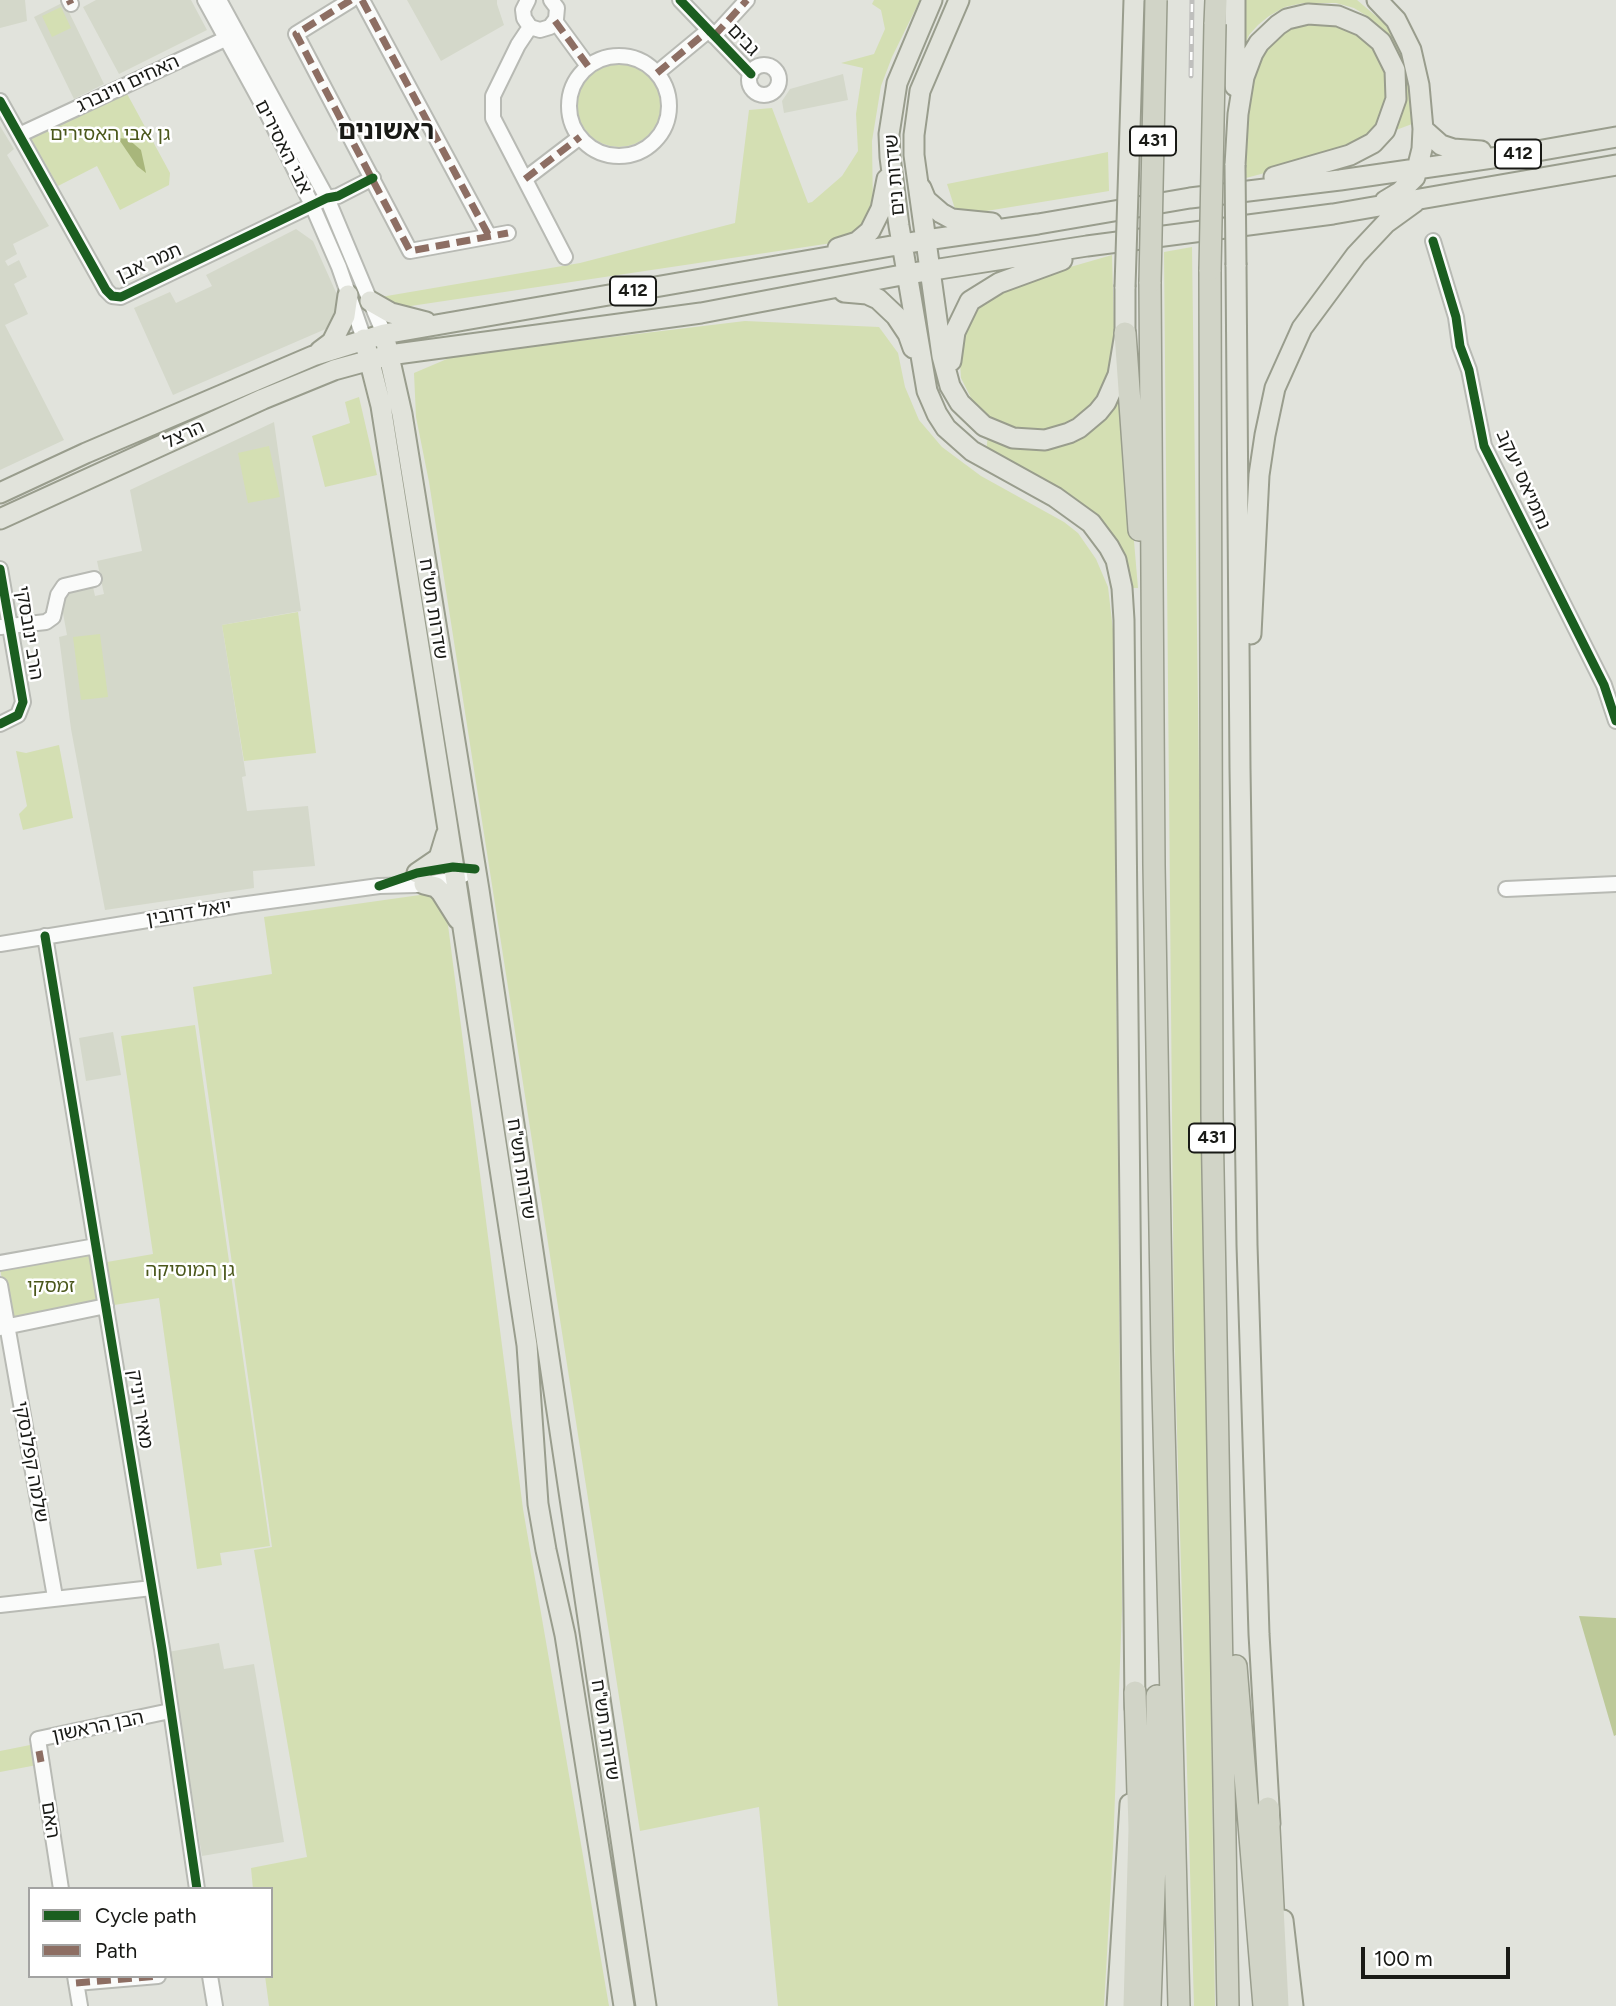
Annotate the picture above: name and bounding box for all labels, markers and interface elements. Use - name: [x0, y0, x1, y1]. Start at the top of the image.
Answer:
- street label: גבים: [722, 19, 764, 61]
- street label: האחים ווינברג: [73, 50, 183, 118]
- street label: אבי האסירים: [250, 96, 316, 198]
- district label: ראשונים: [338, 115, 434, 147]
- park label: גן אבי האסירים: [50, 123, 170, 145]
- road number: 431: [1130, 126, 1176, 156]
- street label: שדרות נים: [880, 133, 910, 217]
- road number: 412: [1495, 140, 1541, 168]
- street label: תמר אבן: [113, 239, 185, 287]
- road number: 412: [610, 276, 656, 306]
- street label: הרצל: [160, 416, 208, 454]
- street label: נחמיאס יעקב: [1491, 427, 1555, 533]
- street label: שדרות תש"ח: [414, 557, 452, 661]
- street label: הרב ינובסקי: [10, 584, 48, 682]
- street label: יואל דרובין: [145, 895, 233, 931]
- street label: שדרות תש"ח: [502, 1117, 540, 1221]
- road number: 431: [1189, 1124, 1235, 1153]
- park label: גן המוסיקה: [145, 1259, 235, 1281]
- park label: זמסקי: [27, 1275, 75, 1297]
- street label: מאיר ויניק: [122, 1368, 158, 1450]
- street label: שלמה קפלנסקי: [9, 1399, 53, 1525]
- street label: שדרות תש"ח: [586, 1678, 624, 1782]
- street label: הבן הראשון: [50, 1706, 146, 1748]
- street label: האם: [36, 1800, 64, 1840]
- legend: [28, 1887, 273, 1978]
- text: Cycle path: [95, 1903, 196, 1928]
- scale bar: [1364, 1932, 1513, 1976]
- text: Path: [95, 1938, 137, 1963]
- text: 100 m: [1374, 1946, 1433, 1971]

